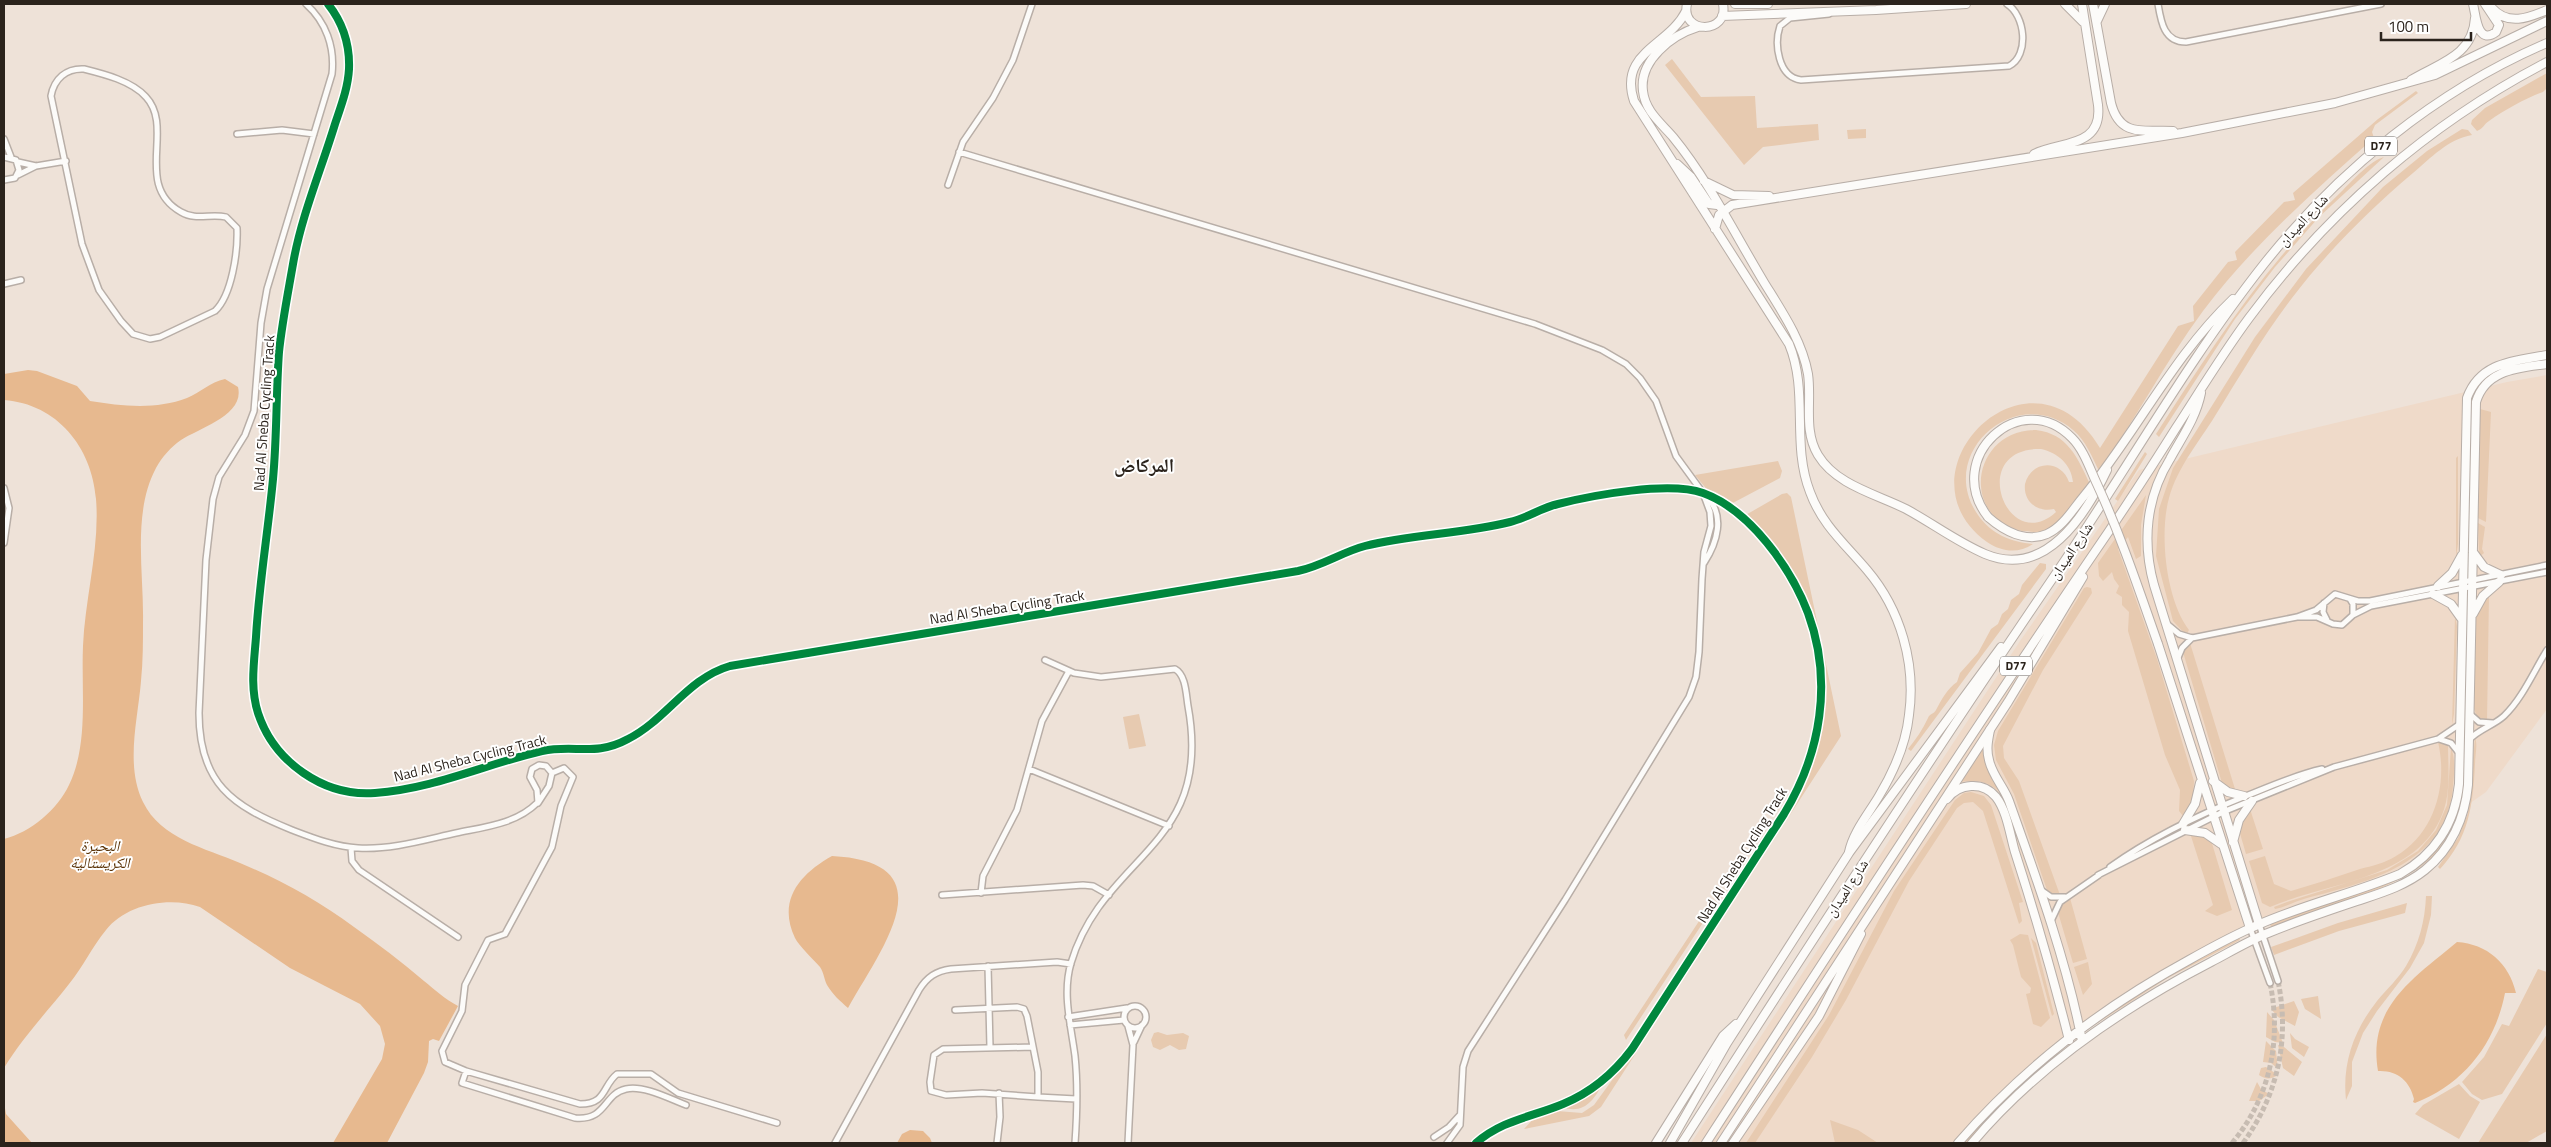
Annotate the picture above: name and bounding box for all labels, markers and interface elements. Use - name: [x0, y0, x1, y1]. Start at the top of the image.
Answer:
- scale bar: [2381, 10, 2471, 42]
- text: 100 m: [2388, 15, 2429, 38]
- road number: D77: [2365, 136, 2397, 156]
- street label: شارع الميدان: [2273, 189, 2332, 251]
- street label: Nad Al Sheba Cycling Track: [248, 334, 279, 492]
- district label: المركاض: [1114, 450, 1174, 479]
- street label: شارع الميدان: [2044, 518, 2097, 584]
- street label: Nad Al Sheba Cycling Track: [928, 584, 1086, 629]
- road number: D77: [2000, 656, 2032, 676]
- street label: Nad Al Sheba Cycling Track: [391, 728, 549, 787]
- street label: Nad Al Sheba Cycling Track: [1691, 783, 1792, 927]
- water label: البحيرة الكريستالية: [70, 834, 131, 874]
- street label: شارع الميدان: [1820, 855, 1873, 921]

